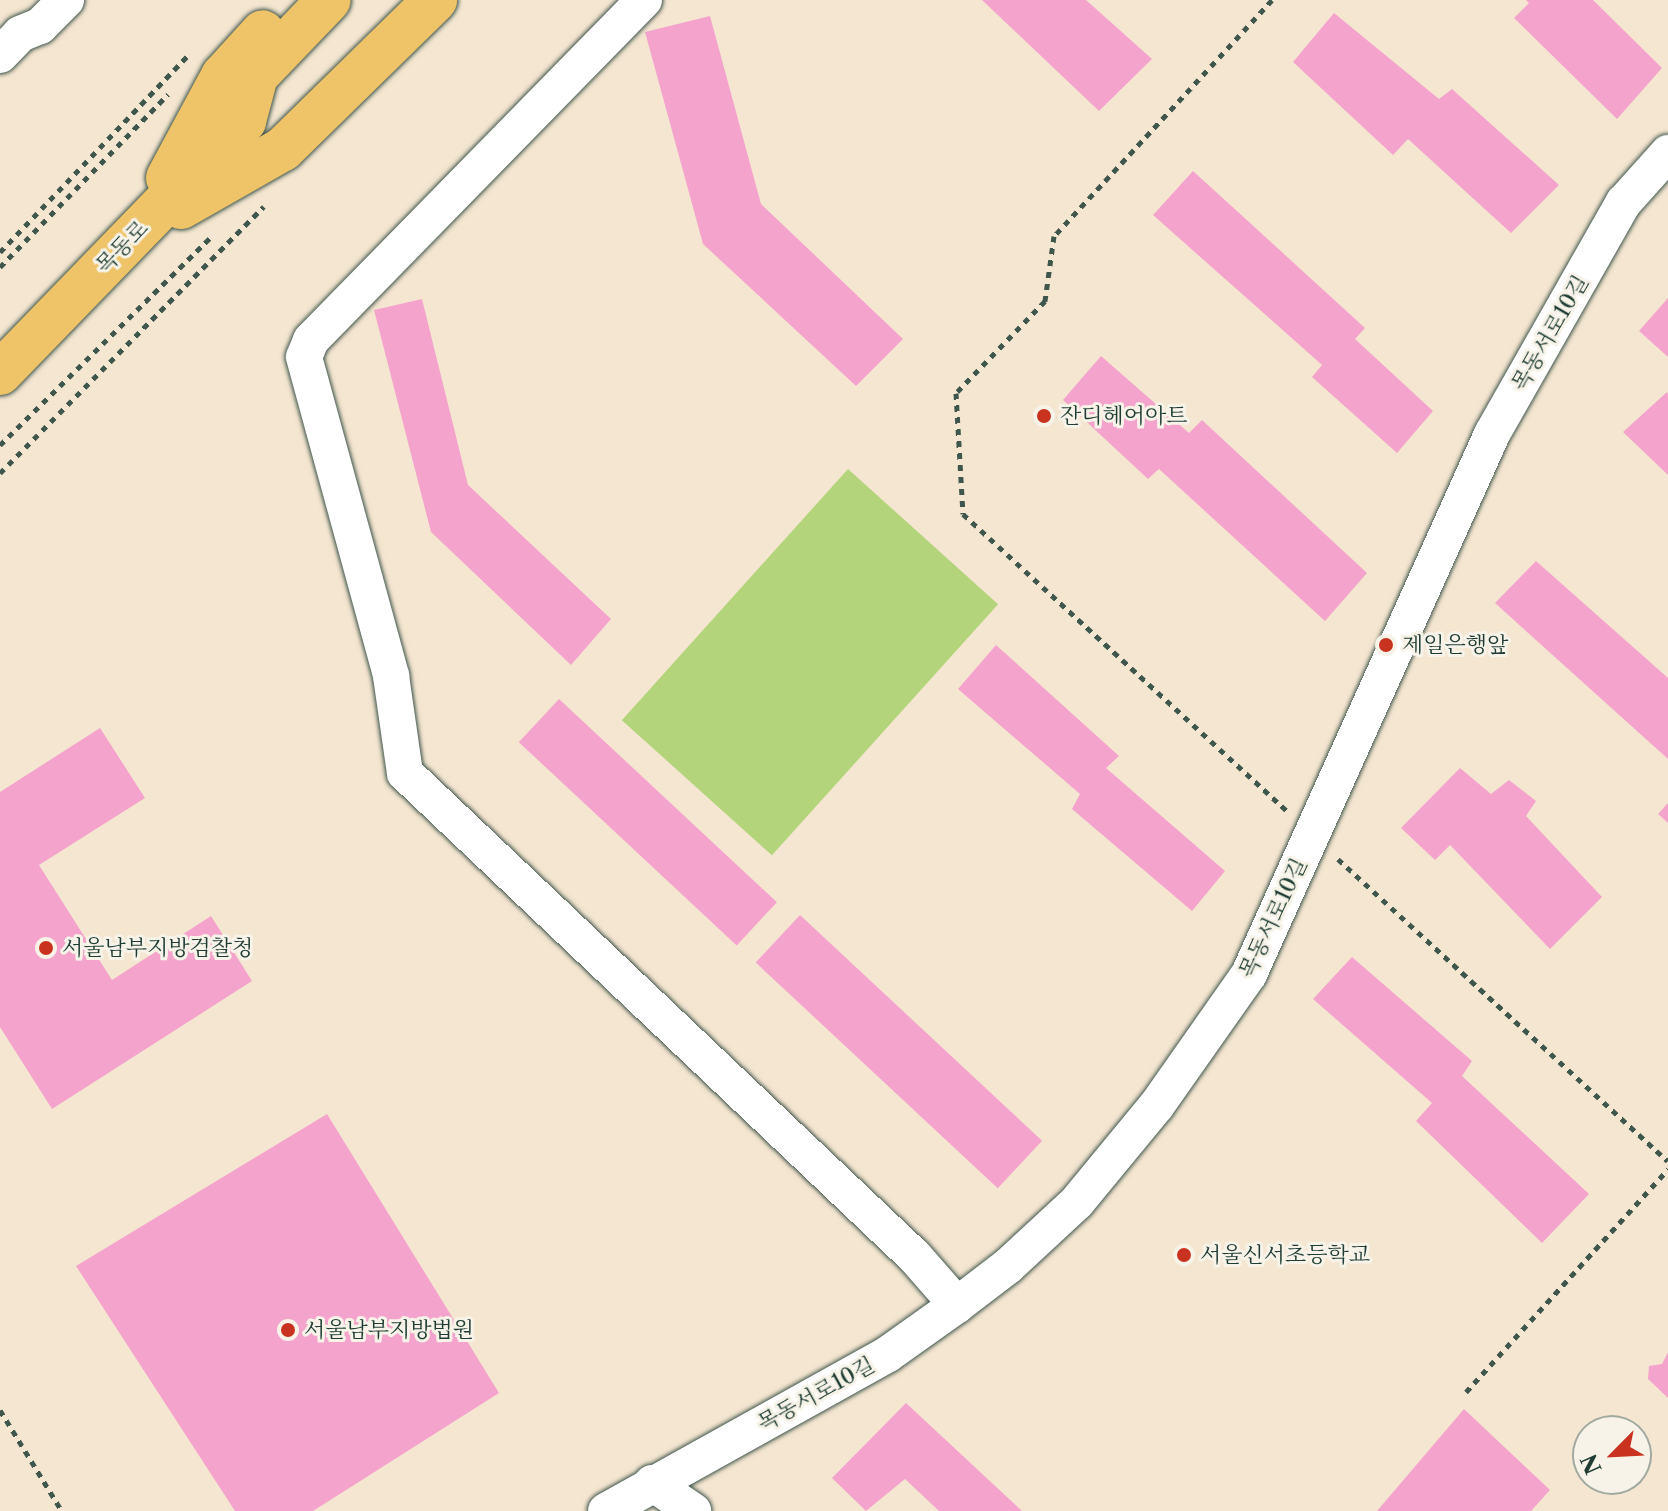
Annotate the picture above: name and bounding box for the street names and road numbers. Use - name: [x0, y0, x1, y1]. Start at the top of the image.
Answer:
- street label: 목동로: [90, 215, 154, 279]
- street label: 목동서로10길: [1506, 270, 1594, 396]
- street label: 목동서로10길: [1234, 854, 1312, 982]
- street label: 목동서로10길: [753, 1351, 879, 1437]

